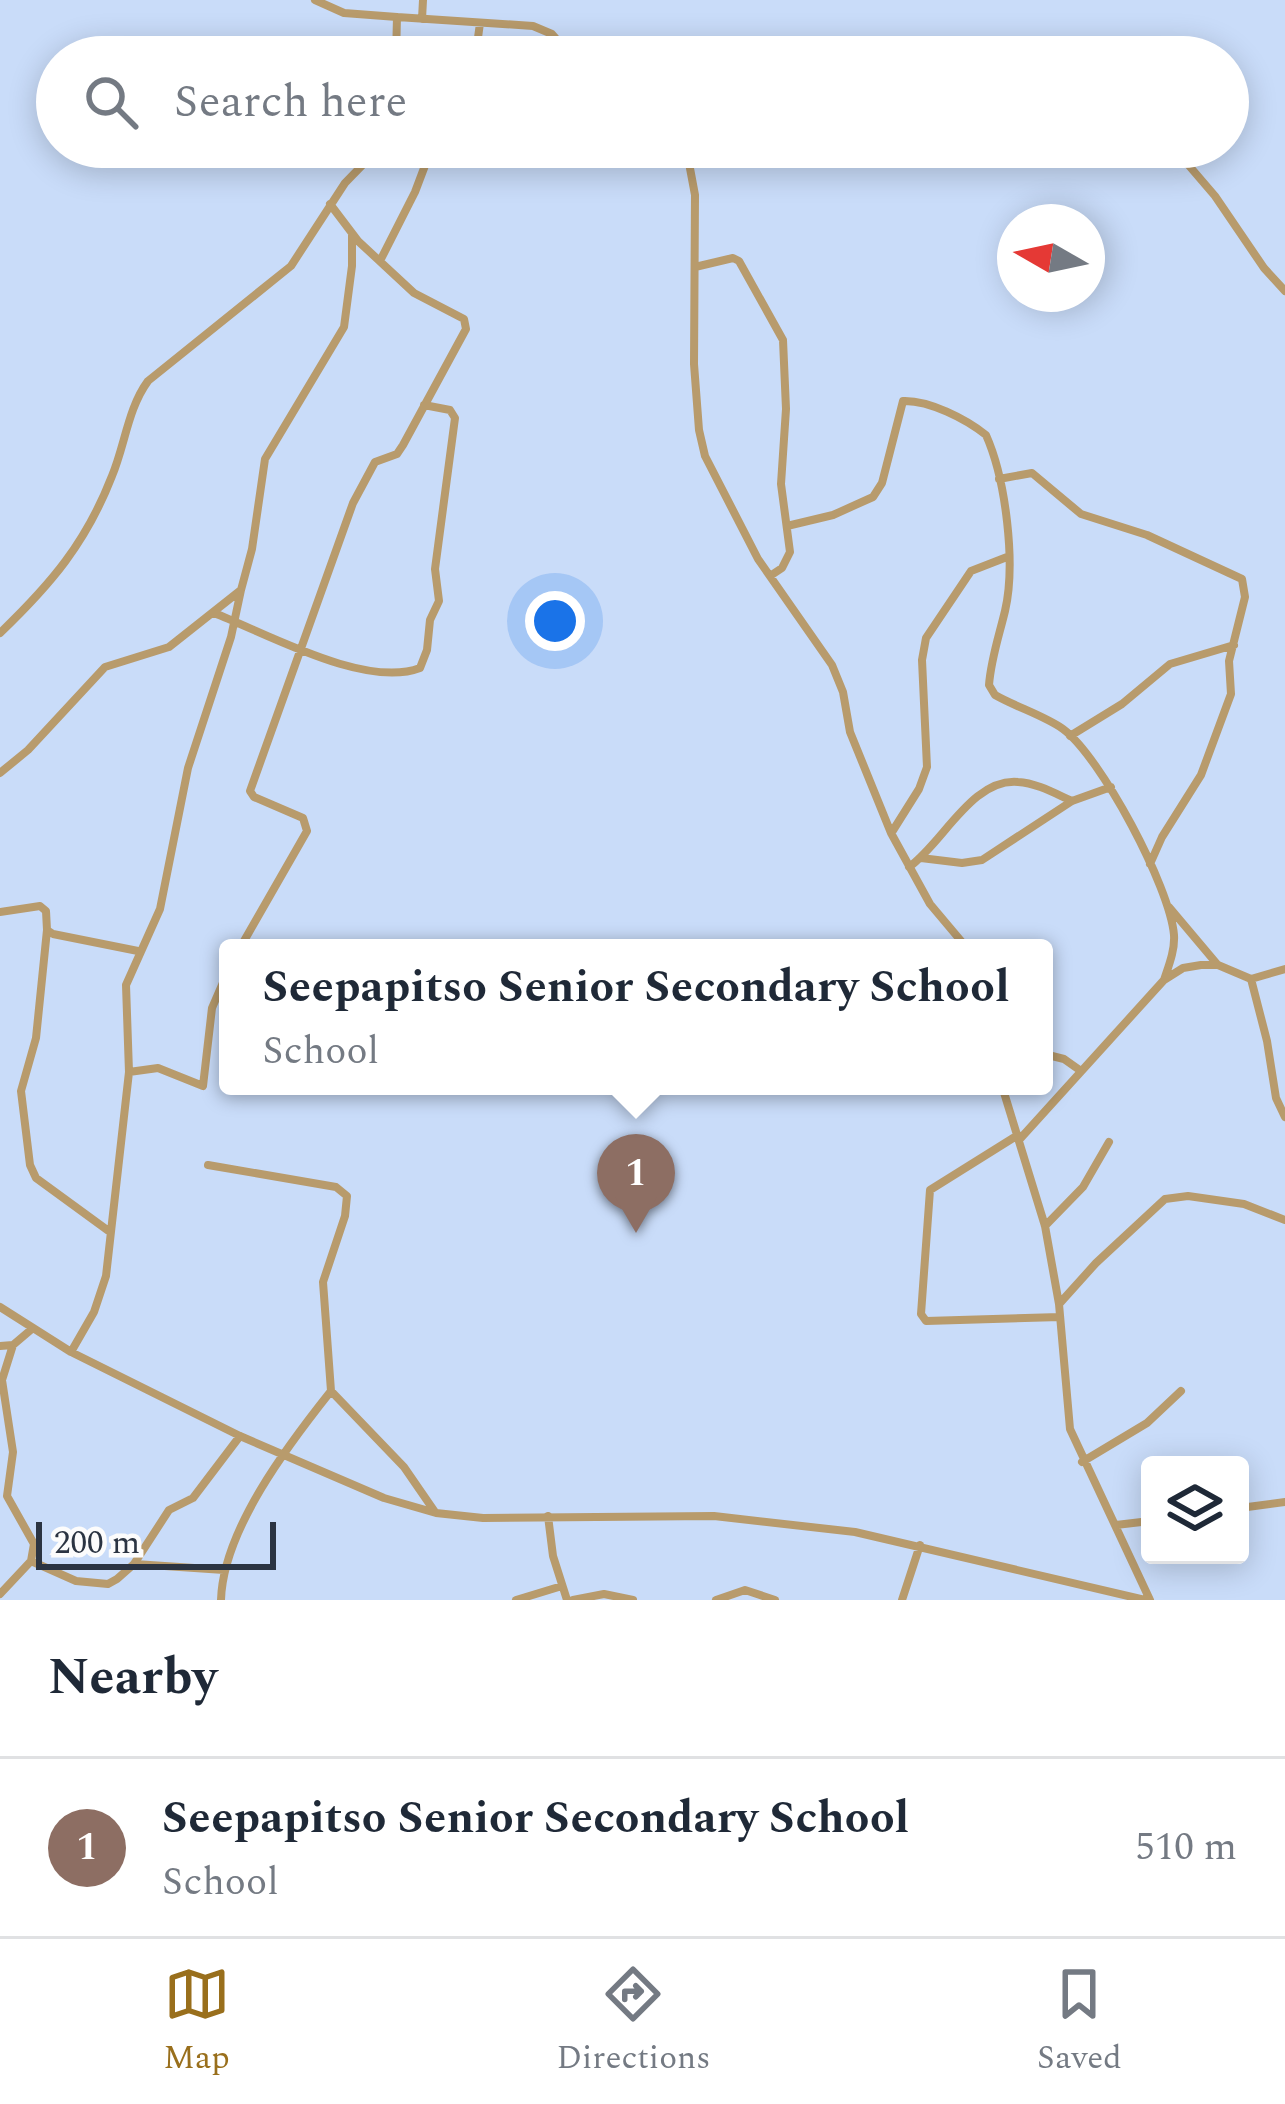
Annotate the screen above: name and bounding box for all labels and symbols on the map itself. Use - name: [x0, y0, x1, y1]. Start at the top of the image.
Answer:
- north arrow: [997, 204, 1105, 312]
- your location: [525, 591, 585, 651]
- pin: 1: [597, 1134, 675, 1233]
- scale bar: [36, 1516, 276, 1569]

